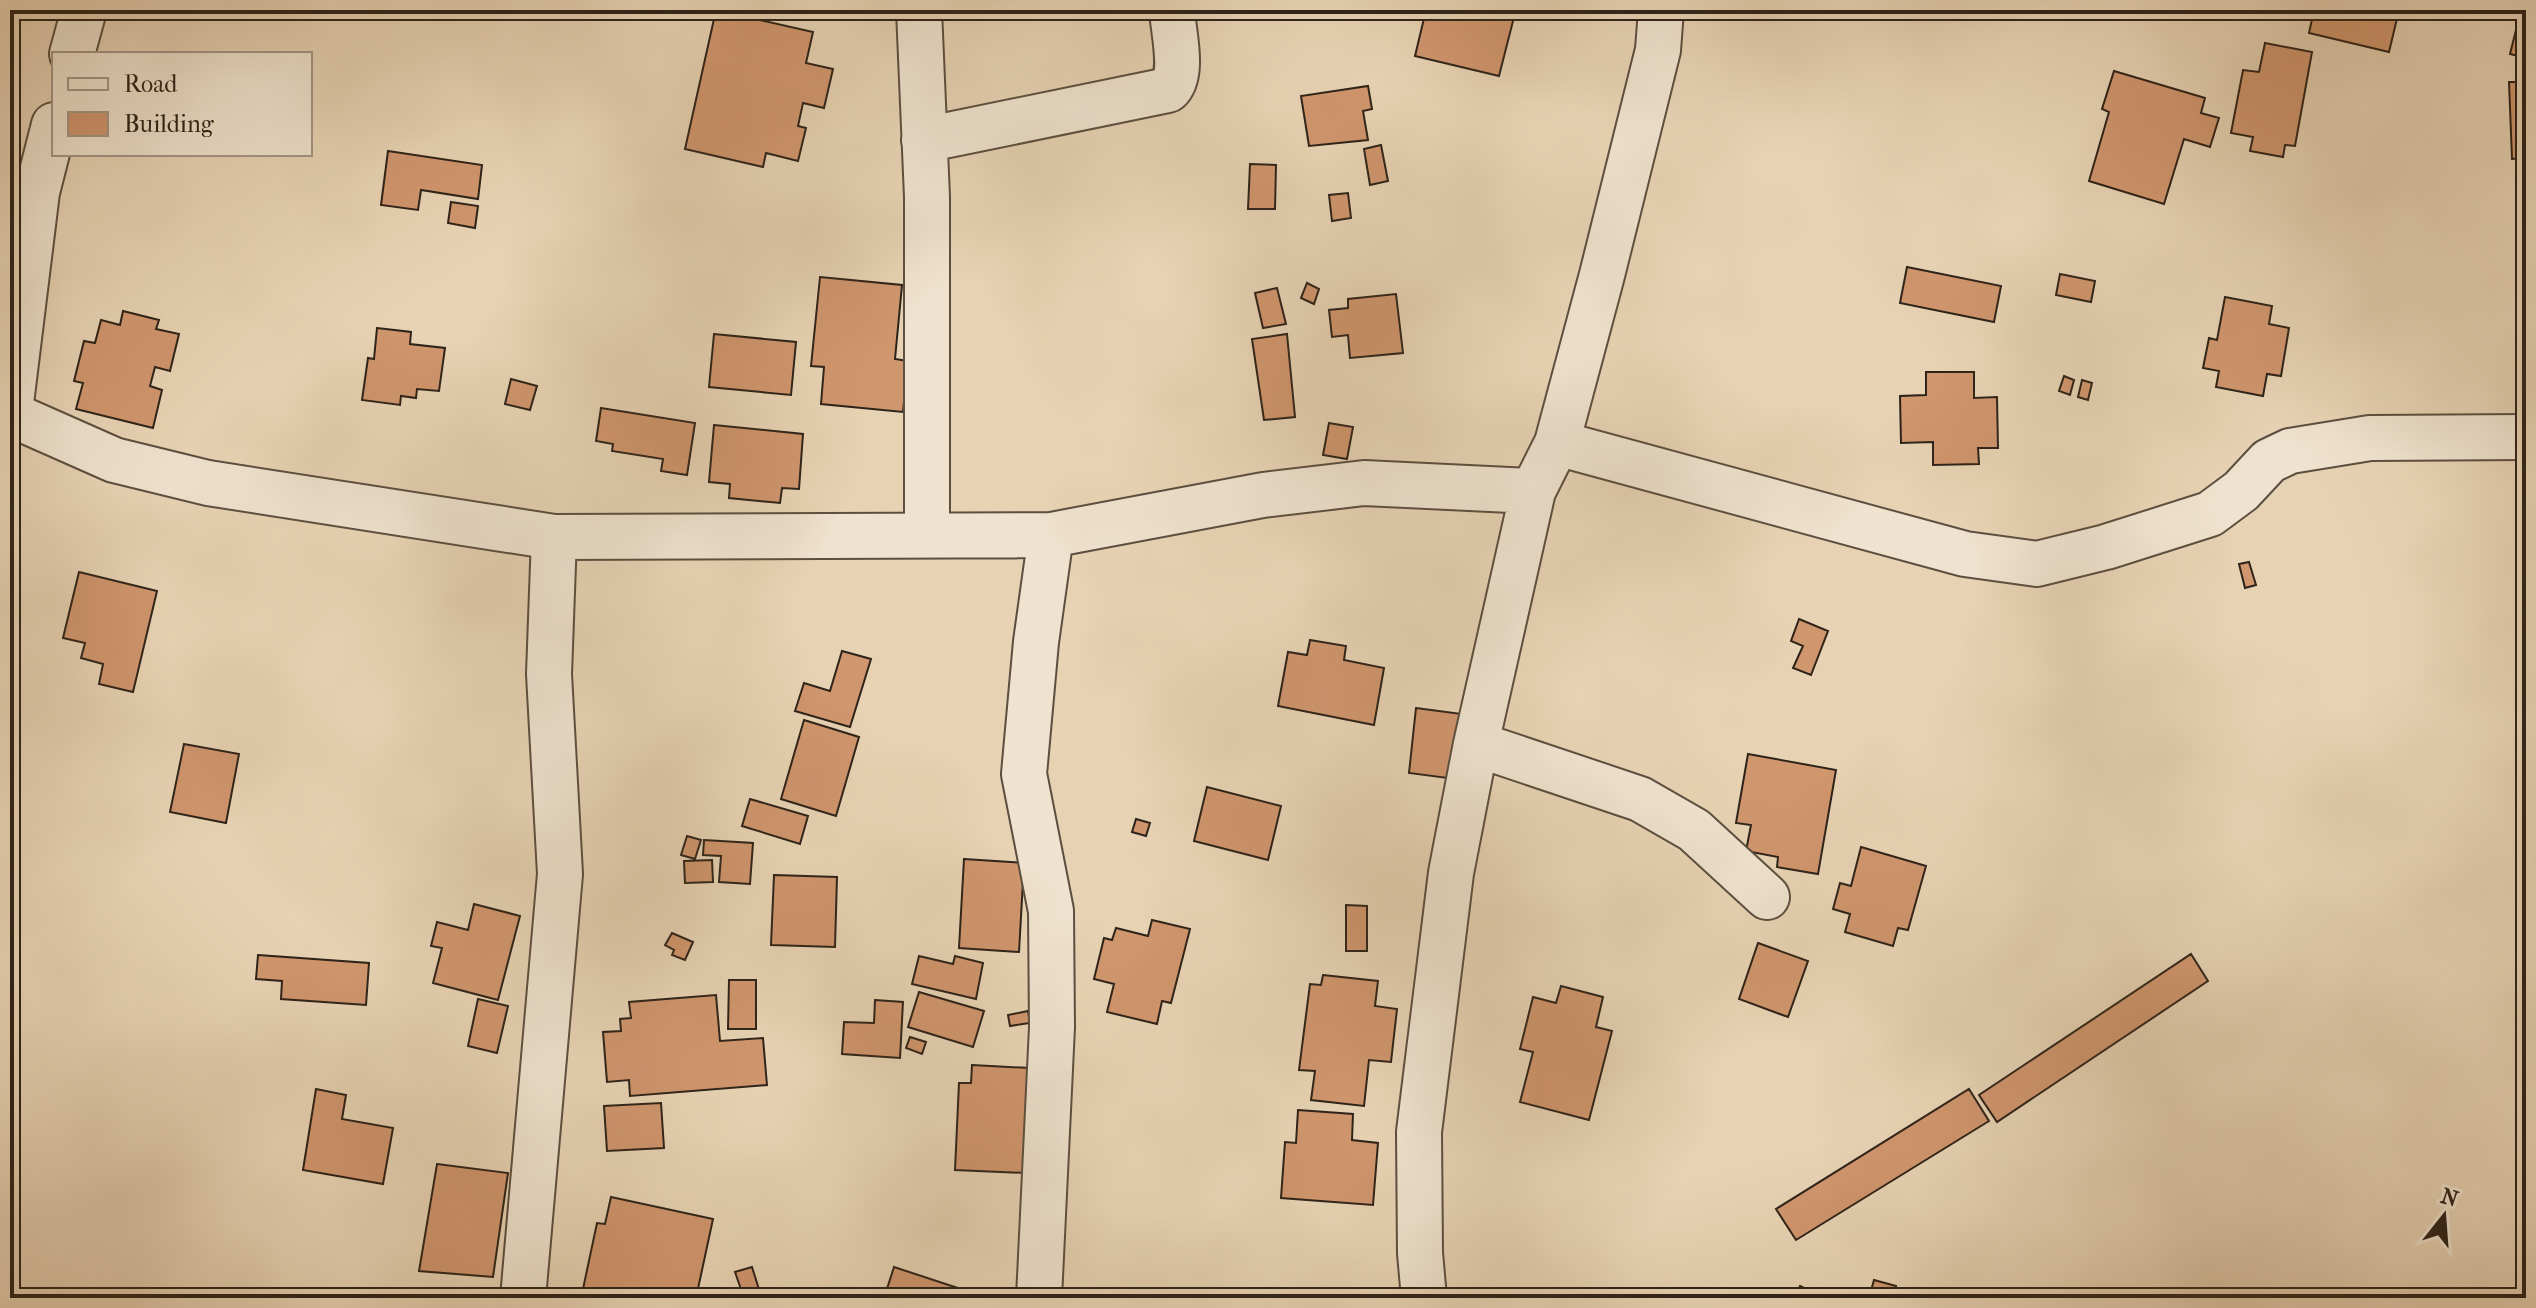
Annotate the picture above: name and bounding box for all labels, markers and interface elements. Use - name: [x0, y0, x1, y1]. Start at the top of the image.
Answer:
- legend: [52, 52, 312, 156]
- text: Road: [124, 70, 178, 98]
- text: Building: [124, 110, 215, 138]
- north arrow: [2404, 1176, 2484, 1256]
- text: N: [2438, 1183, 2462, 1213]

